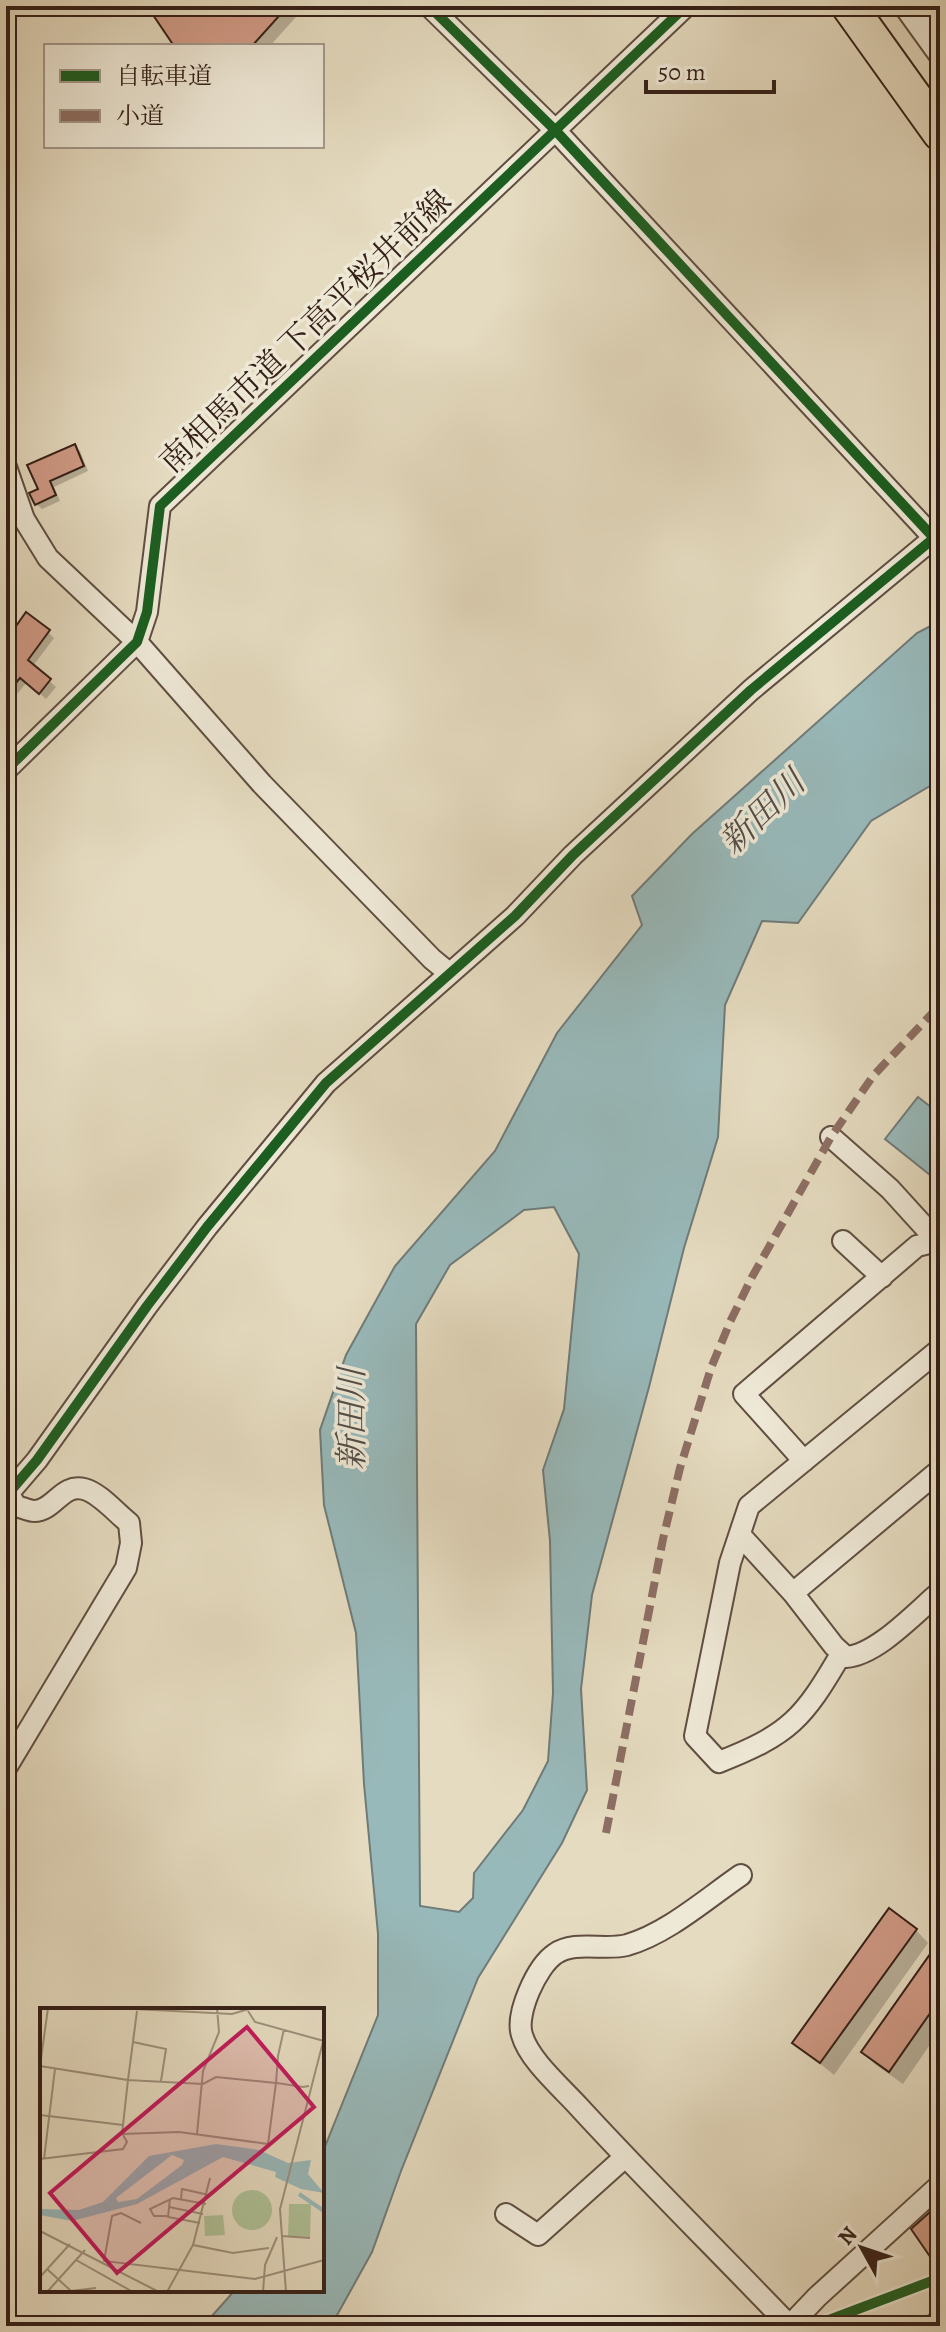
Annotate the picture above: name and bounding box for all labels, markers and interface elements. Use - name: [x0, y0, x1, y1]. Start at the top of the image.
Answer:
- legend: [44, 44, 324, 148]
- scale bar: [646, 44, 774, 94]
- text: 50 m: [658, 56, 706, 88]
- text: 自転車道: [116, 60, 212, 92]
- text: 小道: [116, 100, 164, 132]
- street label: 南相馬市道 下高平桜井前線: [149, 180, 461, 482]
- water label: 新田川: [709, 757, 818, 864]
- water label: 新田川: [328, 1364, 375, 1470]
- inset map: [40, 2008, 324, 2292]
- north arrow: [822, 2208, 902, 2288]
- text: N: [831, 2220, 864, 2252]

